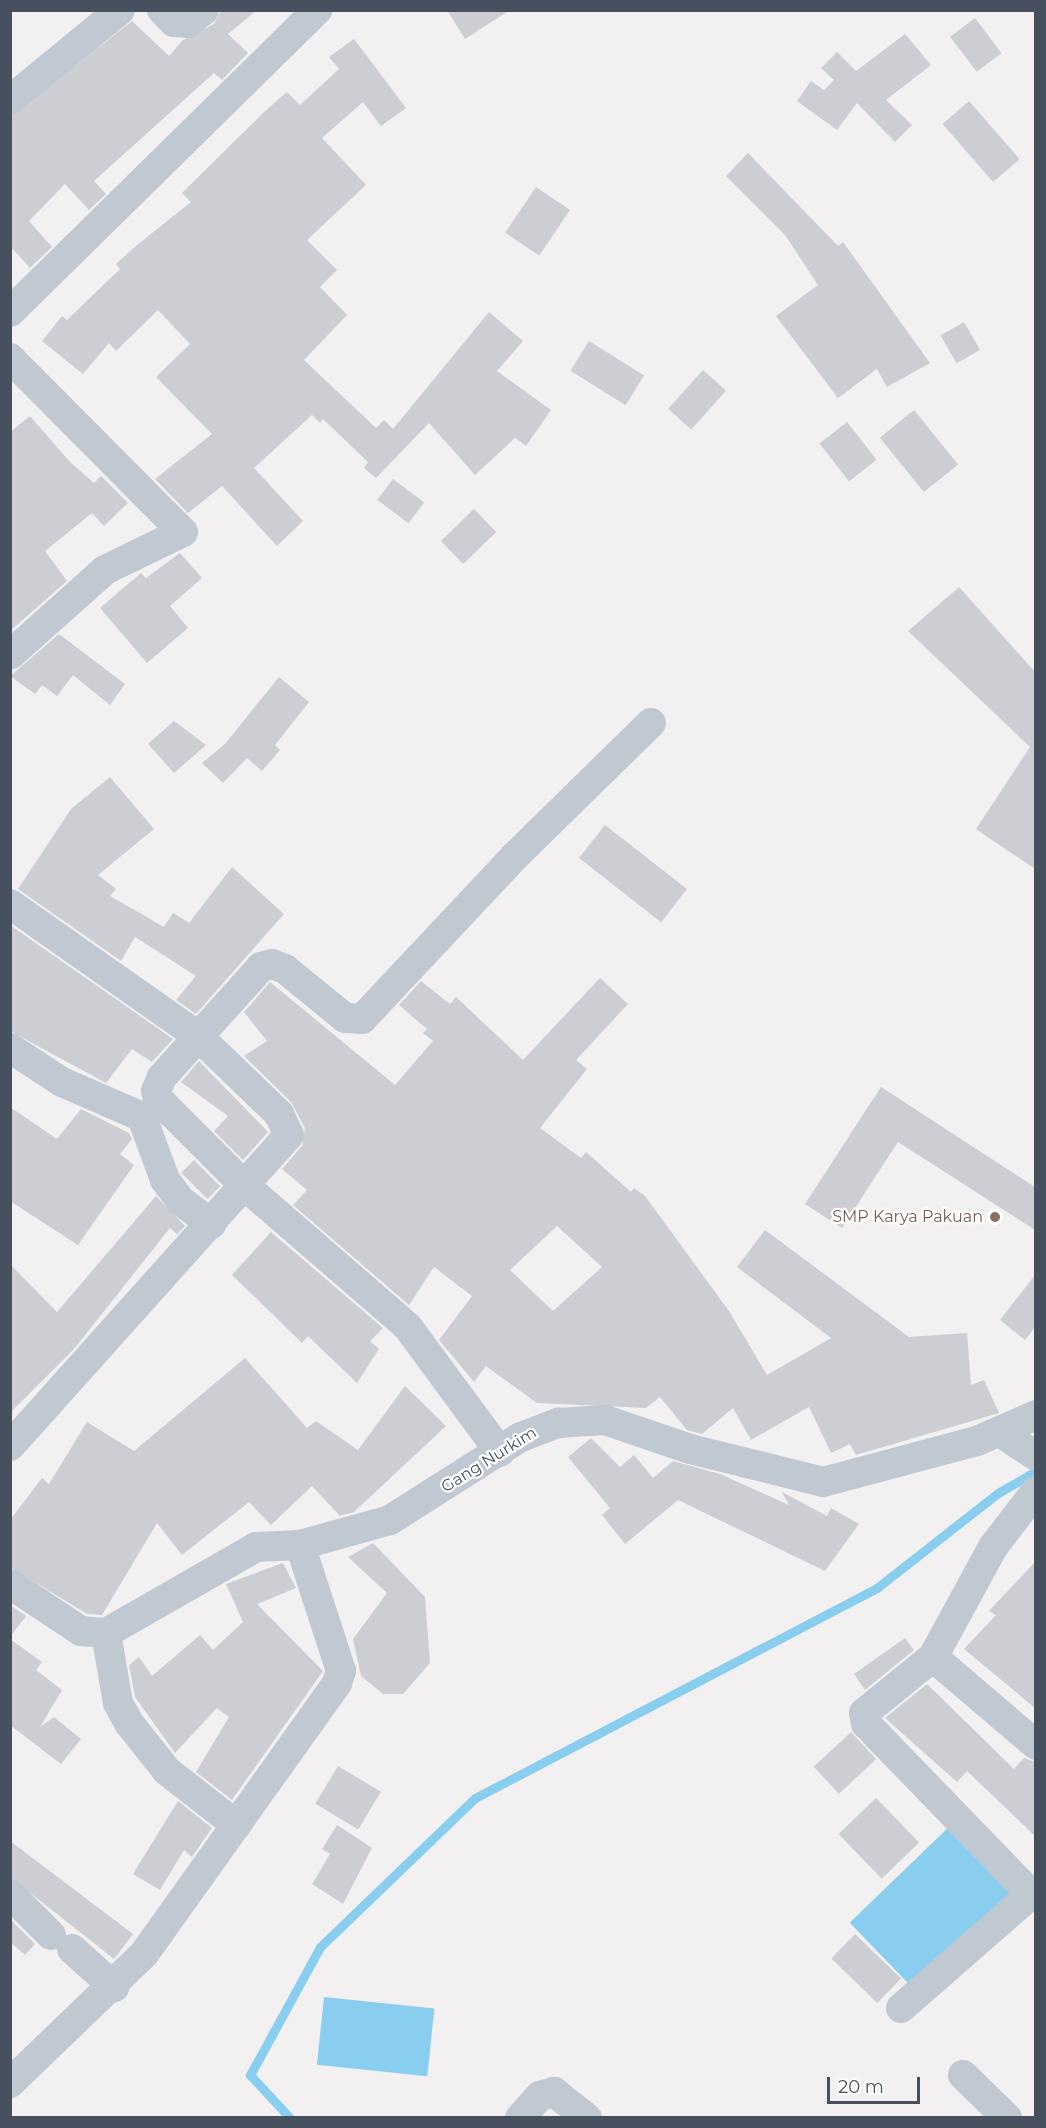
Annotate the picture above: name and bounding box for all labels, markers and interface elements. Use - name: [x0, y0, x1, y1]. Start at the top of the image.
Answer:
- place label: SMP Karya Pakuan: [832, 1207, 983, 1227]
- marker: SMP Karya Pakuan: [988, 1210, 1002, 1224]
- street label: Gang Nurkim: [438, 1423, 540, 1497]
- scale bar: [830, 2065, 923, 2103]
- text: 20 m: [838, 2076, 884, 2098]

